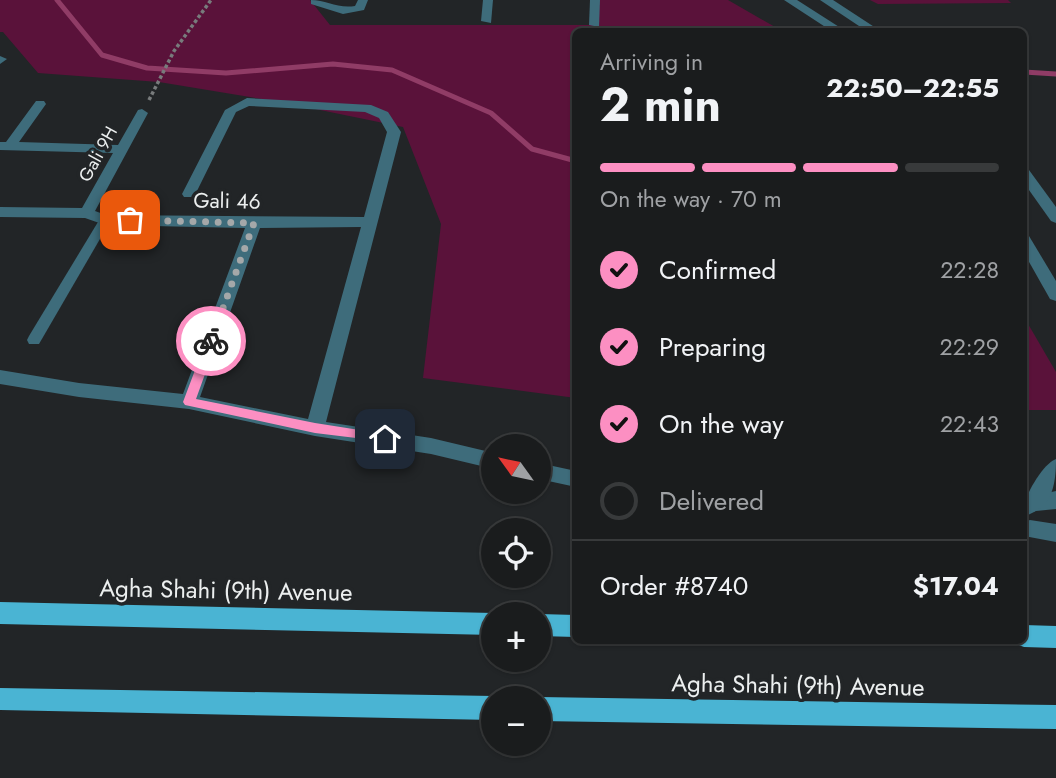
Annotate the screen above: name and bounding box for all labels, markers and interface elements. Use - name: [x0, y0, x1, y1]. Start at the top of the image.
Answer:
- text: Arriving in: [600, 45, 703, 79]
- text: 22:50–22:55: [826, 69, 999, 107]
- text: 2 min: [600, 72, 721, 138]
- street label: Gali 9H: [72, 121, 124, 187]
- text: On the way · 70 m: [600, 182, 782, 216]
- street label: Gali 46: [193, 185, 261, 217]
- pin: [100, 190, 160, 250]
- icon: bag: [111, 201, 149, 239]
- icon: check: [600, 251, 638, 289]
- text: Confirmed: [659, 251, 776, 289]
- text: 22:28: [940, 253, 999, 287]
- courier: [176, 306, 246, 376]
- icon: bike: [192, 322, 230, 360]
- icon: check: [600, 328, 638, 366]
- text: Preparing: [659, 328, 766, 366]
- text: 22:29: [940, 330, 999, 364]
- icon: check: [600, 405, 638, 443]
- text: On the way: [659, 405, 784, 443]
- text: 22:43: [940, 407, 999, 441]
- pin: [355, 409, 415, 469]
- icon: home: [366, 420, 404, 458]
- north arrow: [481, 434, 551, 504]
- map controls: [481, 434, 551, 756]
- text: Delivered: [659, 482, 764, 520]
- button: locate: [481, 518, 551, 588]
- text: Order #8740: [600, 567, 748, 605]
- text: $17.04: [913, 567, 999, 605]
- street label: Agha Shahi (9th) Avenue: [99, 570, 353, 610]
- button: +: [481, 602, 551, 672]
- street label: Agha Shahi (9th) Avenue: [671, 665, 925, 705]
- button: −: [481, 686, 551, 756]

